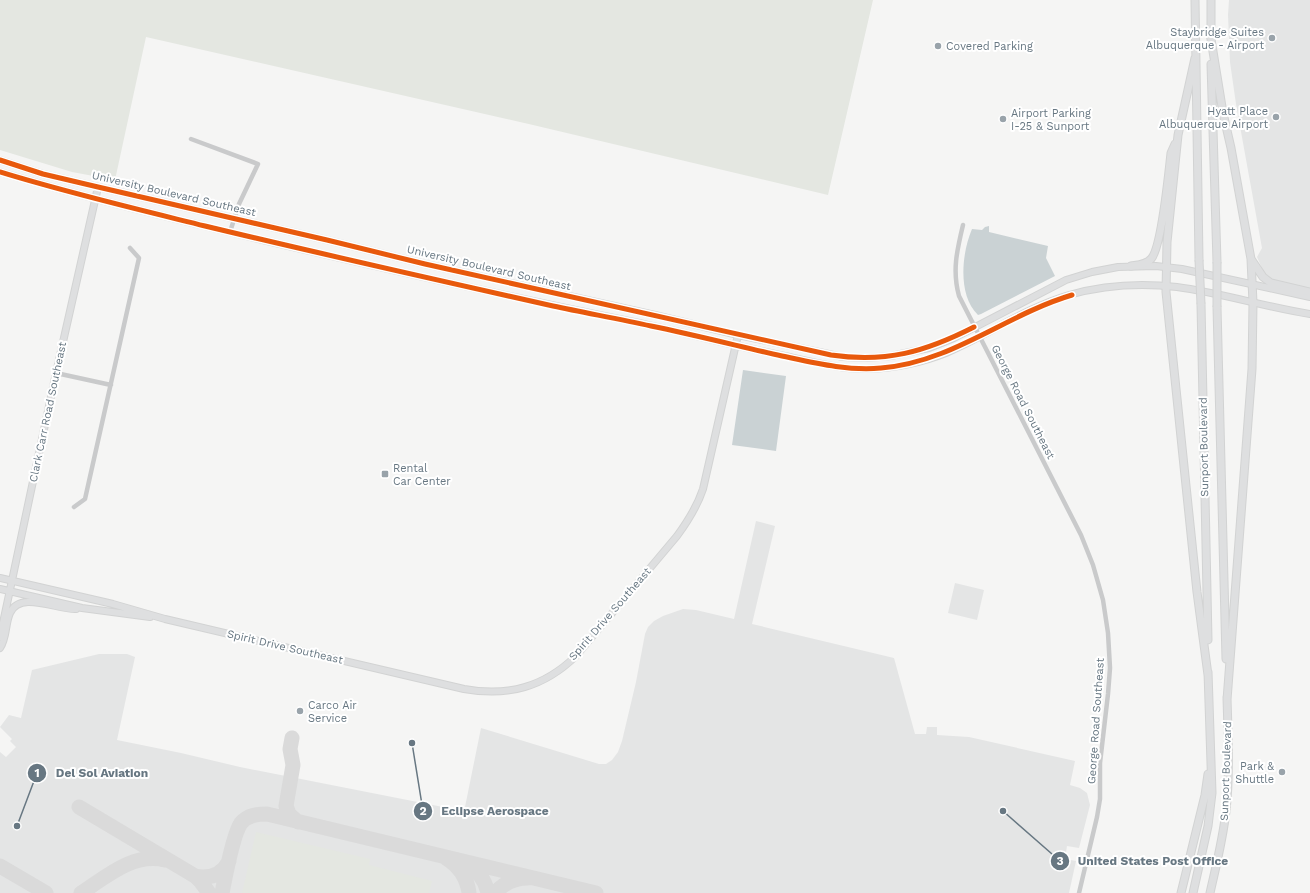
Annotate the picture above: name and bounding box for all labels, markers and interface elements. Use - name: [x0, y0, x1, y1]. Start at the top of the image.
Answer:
- place label: Staybridge Suites Albuquerque - Airport: [1146, 26, 1264, 52]
- marker: Staybridge Suites Albuquerque - Airport: [1267, 33, 1277, 43]
- place label: Covered Parking: [946, 40, 1033, 53]
- marker: Covered Parking: [933, 41, 943, 51]
- place label: Hyatt Place Albuquerque Airport: [1159, 105, 1268, 131]
- place label: Airport Parking I-25 & Sunport: [1011, 107, 1091, 133]
- marker: Hyatt Place Albuquerque Airport: [1271, 112, 1281, 122]
- marker: Airport Parking I-25 & Sunport: [998, 114, 1008, 124]
- street label: University Boulevard Southeast: [91, 169, 258, 219]
- street label: University Boulevard Southeast: [406, 243, 573, 293]
- street label: Clark Carr Road Southeast: [27, 340, 69, 483]
- street label: George Road Southeast: [988, 343, 1058, 462]
- street label: Sunport Boulevard: [1197, 397, 1211, 497]
- place label: Rental Car Center: [393, 462, 451, 488]
- marker: Rental Car Center: [380, 469, 390, 479]
- street label: Spirit Drive Southeast: [566, 565, 654, 663]
- street label: Spirit Drive Southeast: [226, 627, 345, 667]
- street label: George Road Southeast: [1085, 657, 1107, 785]
- place label: Carco Air Service: [308, 699, 357, 725]
- marker: Carco Air Service: [295, 706, 305, 716]
- street label: Sunport Boulevard: [1218, 721, 1234, 821]
- place label: Park & Shuttle: [1235, 760, 1274, 786]
- callout: Del Sol Aviation: [27, 761, 156, 785]
- text: 1: [34, 766, 40, 780]
- text: Del Sol Aviation: [56, 766, 148, 780]
- marker: Park & Shuttle: [1277, 767, 1287, 777]
- callout: Eclipse Aerospace: [413, 799, 557, 823]
- text: 2: [419, 804, 427, 818]
- text: Eclipse Aerospace: [441, 804, 549, 818]
- callout: United States Post Office: [1050, 849, 1237, 873]
- text: 3: [1056, 854, 1064, 868]
- text: United States Post Office: [1078, 854, 1228, 868]

